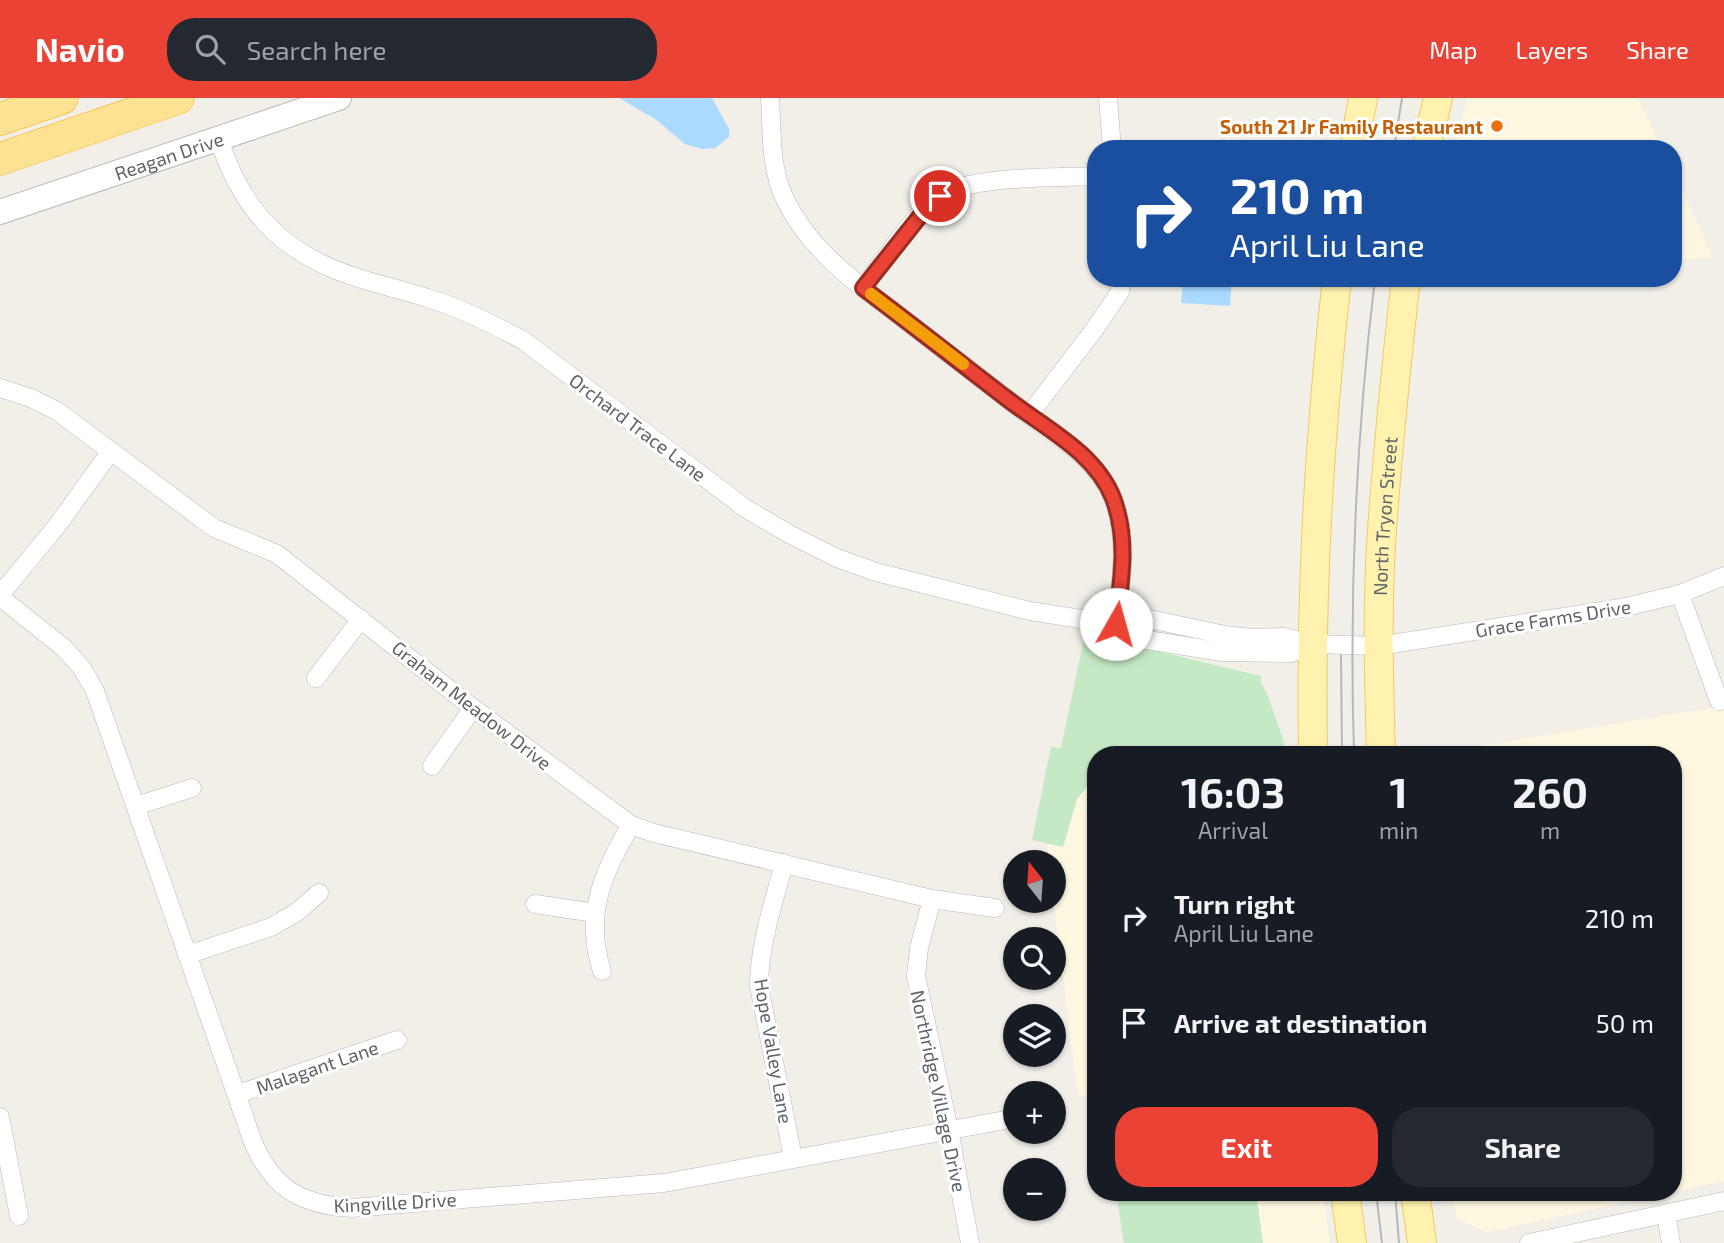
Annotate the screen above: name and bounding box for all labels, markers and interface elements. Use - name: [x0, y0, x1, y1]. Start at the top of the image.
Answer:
- search box: [167, 18, 657, 81]
- text: Navio: [35, 29, 125, 69]
- icon: search: [191, 30, 229, 68]
- text: Search here: [247, 34, 386, 65]
- text: Map: [1429, 35, 1477, 64]
- text: Layers: [1515, 35, 1588, 64]
- text: Share: [1626, 35, 1689, 64]
- place label: South 21 Jr Family Restaurant: [1220, 115, 1483, 139]
- marker: South 21 Jr Family Restaurant: [1489, 118, 1505, 134]
- street label: Reagan Drive: [111, 126, 226, 184]
- text: 210 m: [1230, 165, 1364, 224]
- pin: [910, 166, 970, 226]
- icon: right: [1115, 168, 1206, 259]
- icon: arrive: [921, 177, 959, 215]
- text: April Liu Lane: [1230, 225, 1425, 263]
- street label: Orchard Trace Lane: [565, 368, 711, 486]
- street label: North Tryon Street: [1368, 436, 1401, 596]
- position arrow: [1079, 587, 1153, 661]
- street label: Grace Farms Drive: [1474, 594, 1632, 642]
- street label: Graham Meadow Drive: [388, 636, 556, 774]
- text: 16:03: [1181, 766, 1285, 816]
- text: 1: [1390, 766, 1408, 816]
- text: 260: [1512, 766, 1588, 816]
- text: Arrival: [1198, 816, 1268, 844]
- text: min: [1379, 816, 1418, 844]
- text: m: [1540, 816, 1560, 844]
- north arrow: [1003, 850, 1066, 914]
- map controls: [1003, 850, 1066, 1221]
- text: Turn right: [1174, 888, 1295, 919]
- icon: right: [1115, 899, 1153, 937]
- text: 210 m: [1585, 902, 1654, 933]
- text: April Liu Lane: [1174, 919, 1314, 947]
- button: search: [1003, 927, 1066, 990]
- street label: Hope Valley Lane: [750, 977, 798, 1125]
- street label: Northridge Village Drive: [906, 988, 972, 1194]
- button: layers: [1003, 1004, 1066, 1067]
- icon: arrive: [1115, 1004, 1153, 1042]
- text: Arrive at destination: [1174, 1007, 1427, 1038]
- text: 50 m: [1596, 1007, 1654, 1038]
- street label: Malagant Lane: [253, 1035, 381, 1099]
- button: +: [1003, 1081, 1066, 1144]
- button: Exit: [1115, 1107, 1378, 1187]
- button: Share: [1392, 1107, 1654, 1187]
- button: −: [1003, 1158, 1066, 1221]
- street label: Kingville Drive: [333, 1187, 457, 1217]

